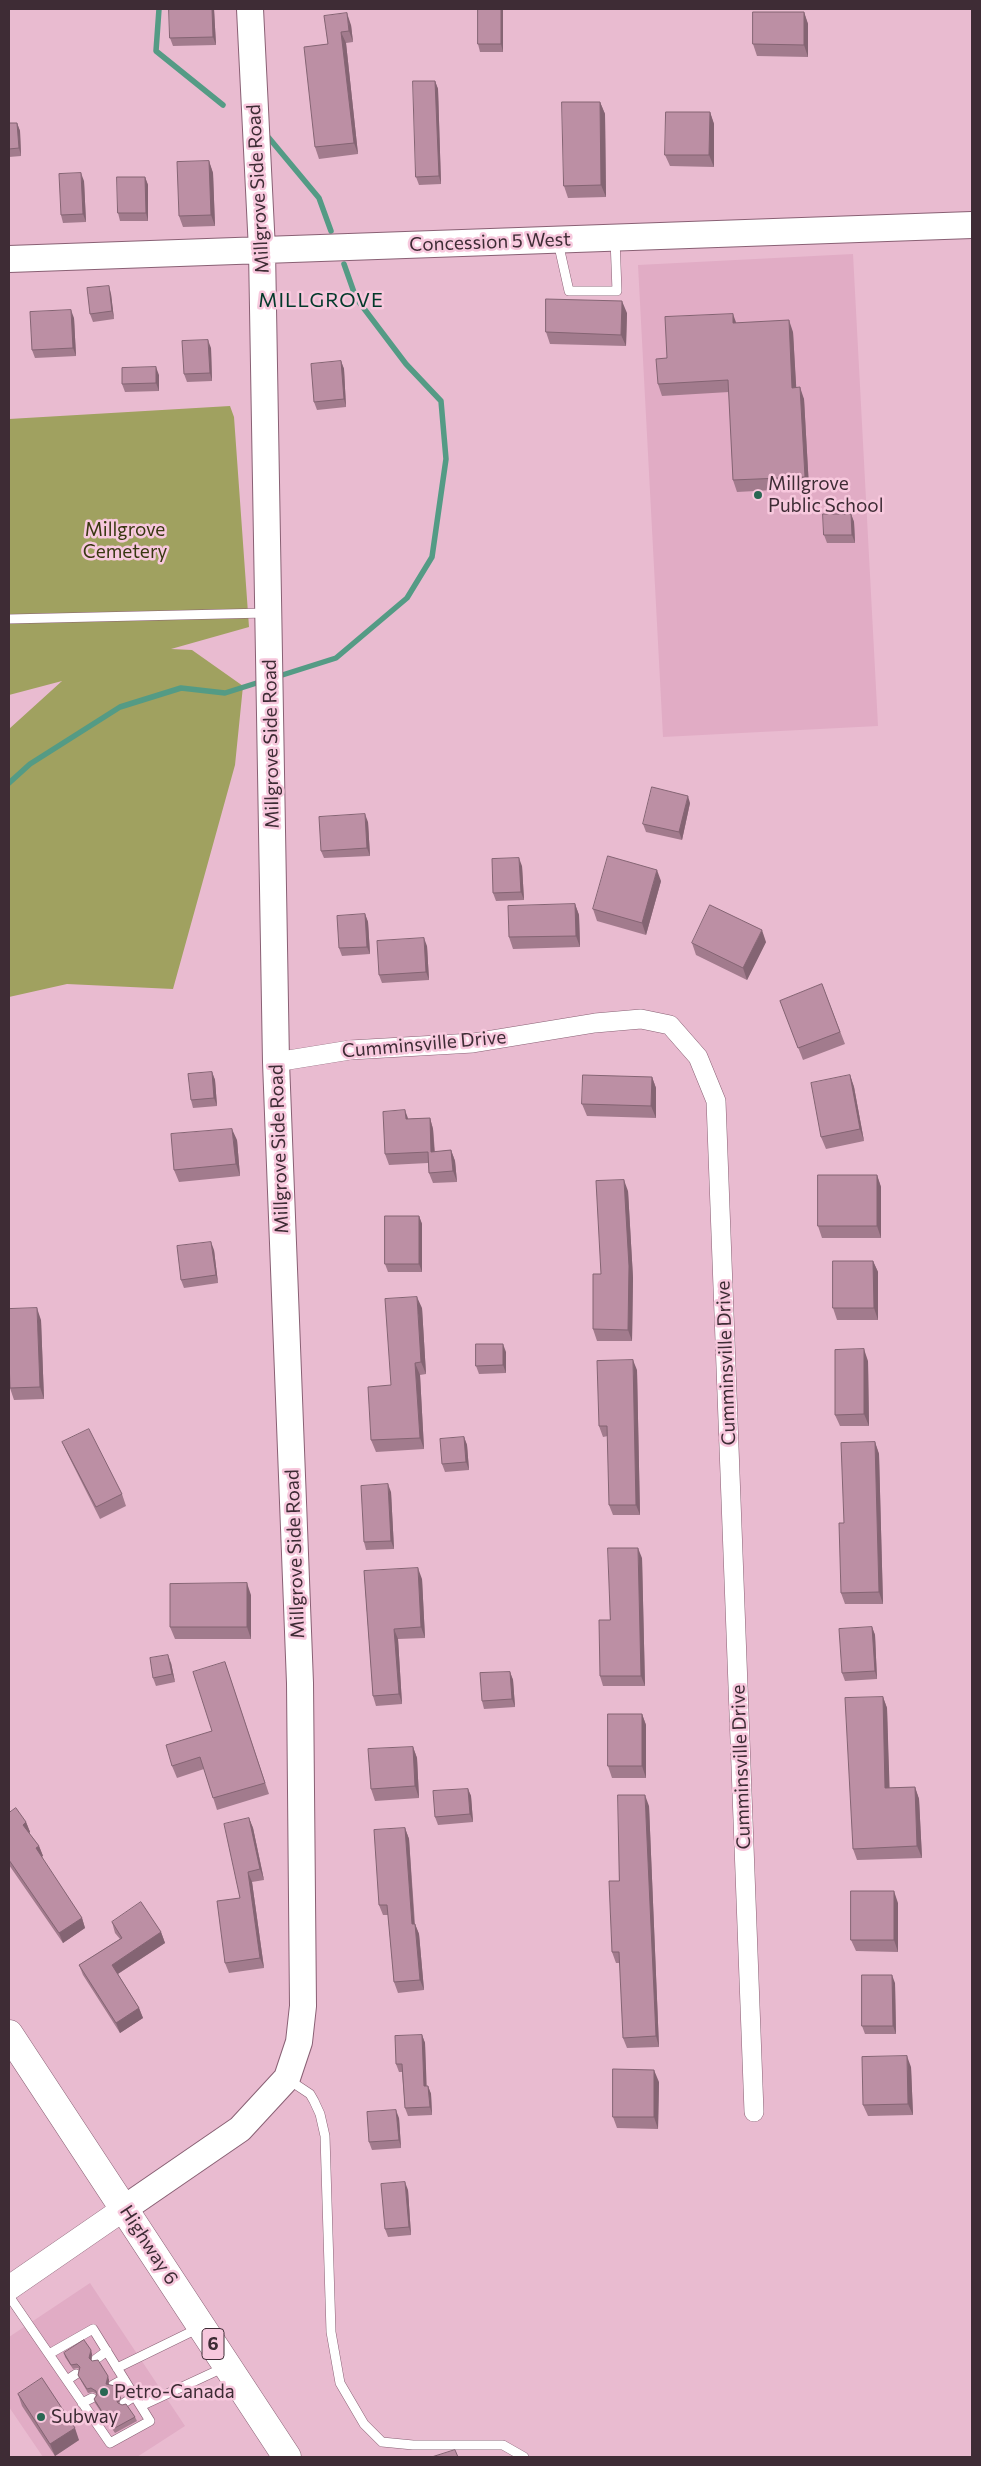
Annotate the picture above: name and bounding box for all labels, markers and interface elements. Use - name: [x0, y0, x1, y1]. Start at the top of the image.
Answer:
- street label: Millgrove Side Road: [242, 104, 274, 274]
- street label: Concession 5 West: [409, 228, 571, 256]
- district label: MILLGROVE: [257, 288, 385, 312]
- place label: Millgrove Public School: [768, 473, 883, 517]
- marker: Millgrove Public School: [752, 489, 764, 501]
- park label: Millgrove Cemetery: [83, 519, 167, 563]
- street label: Millgrove Side Road: [258, 659, 284, 829]
- street label: Cumminsville Drive: [341, 1025, 507, 1063]
- street label: Millgrove Side Road: [265, 1064, 293, 1234]
- street label: Cumminsville Drive: [712, 1280, 740, 1446]
- street label: Millgrove Side Road: [281, 1469, 309, 1639]
- street label: Cumminsville Drive: [727, 1684, 755, 1850]
- street label: Highway 6: [115, 2201, 183, 2289]
- road number: 6: [202, 2328, 224, 2360]
- place label: Petro-Canada: [114, 2381, 235, 2403]
- marker: Petro-Canada: [98, 2386, 110, 2398]
- place label: Subway: [51, 2406, 118, 2428]
- marker: Subway: [35, 2411, 47, 2423]

